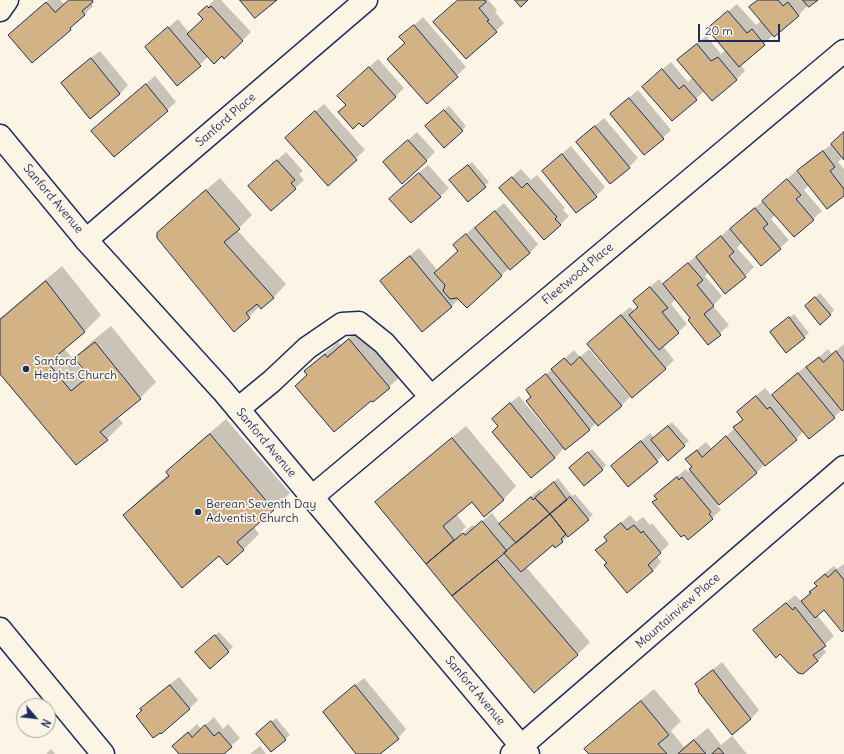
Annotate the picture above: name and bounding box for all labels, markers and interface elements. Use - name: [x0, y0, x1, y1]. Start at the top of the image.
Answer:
- scale bar: [700, 16, 782, 42]
- text: 20 m: [705, 23, 733, 38]
- street label: Sanford Place: [193, 90, 259, 150]
- street label: Sanford Avenue: [20, 161, 86, 237]
- street label: Fleetwood Place: [540, 240, 616, 308]
- place label: Sanford Heights Church: [34, 355, 117, 383]
- marker: Sanford Heights Church: [21, 364, 31, 374]
- street label: Sanford Avenue: [233, 405, 299, 481]
- place label: Berean Seventh Day Adventist Church: [206, 498, 316, 526]
- marker: Berean Seventh Day Adventist Church: [193, 507, 203, 517]
- street label: Mountainview Place: [633, 570, 723, 652]
- street label: Sanford Avenue: [442, 653, 508, 729]
- north arrow: [16, 698, 56, 738]
- text: N: [38, 717, 54, 730]

